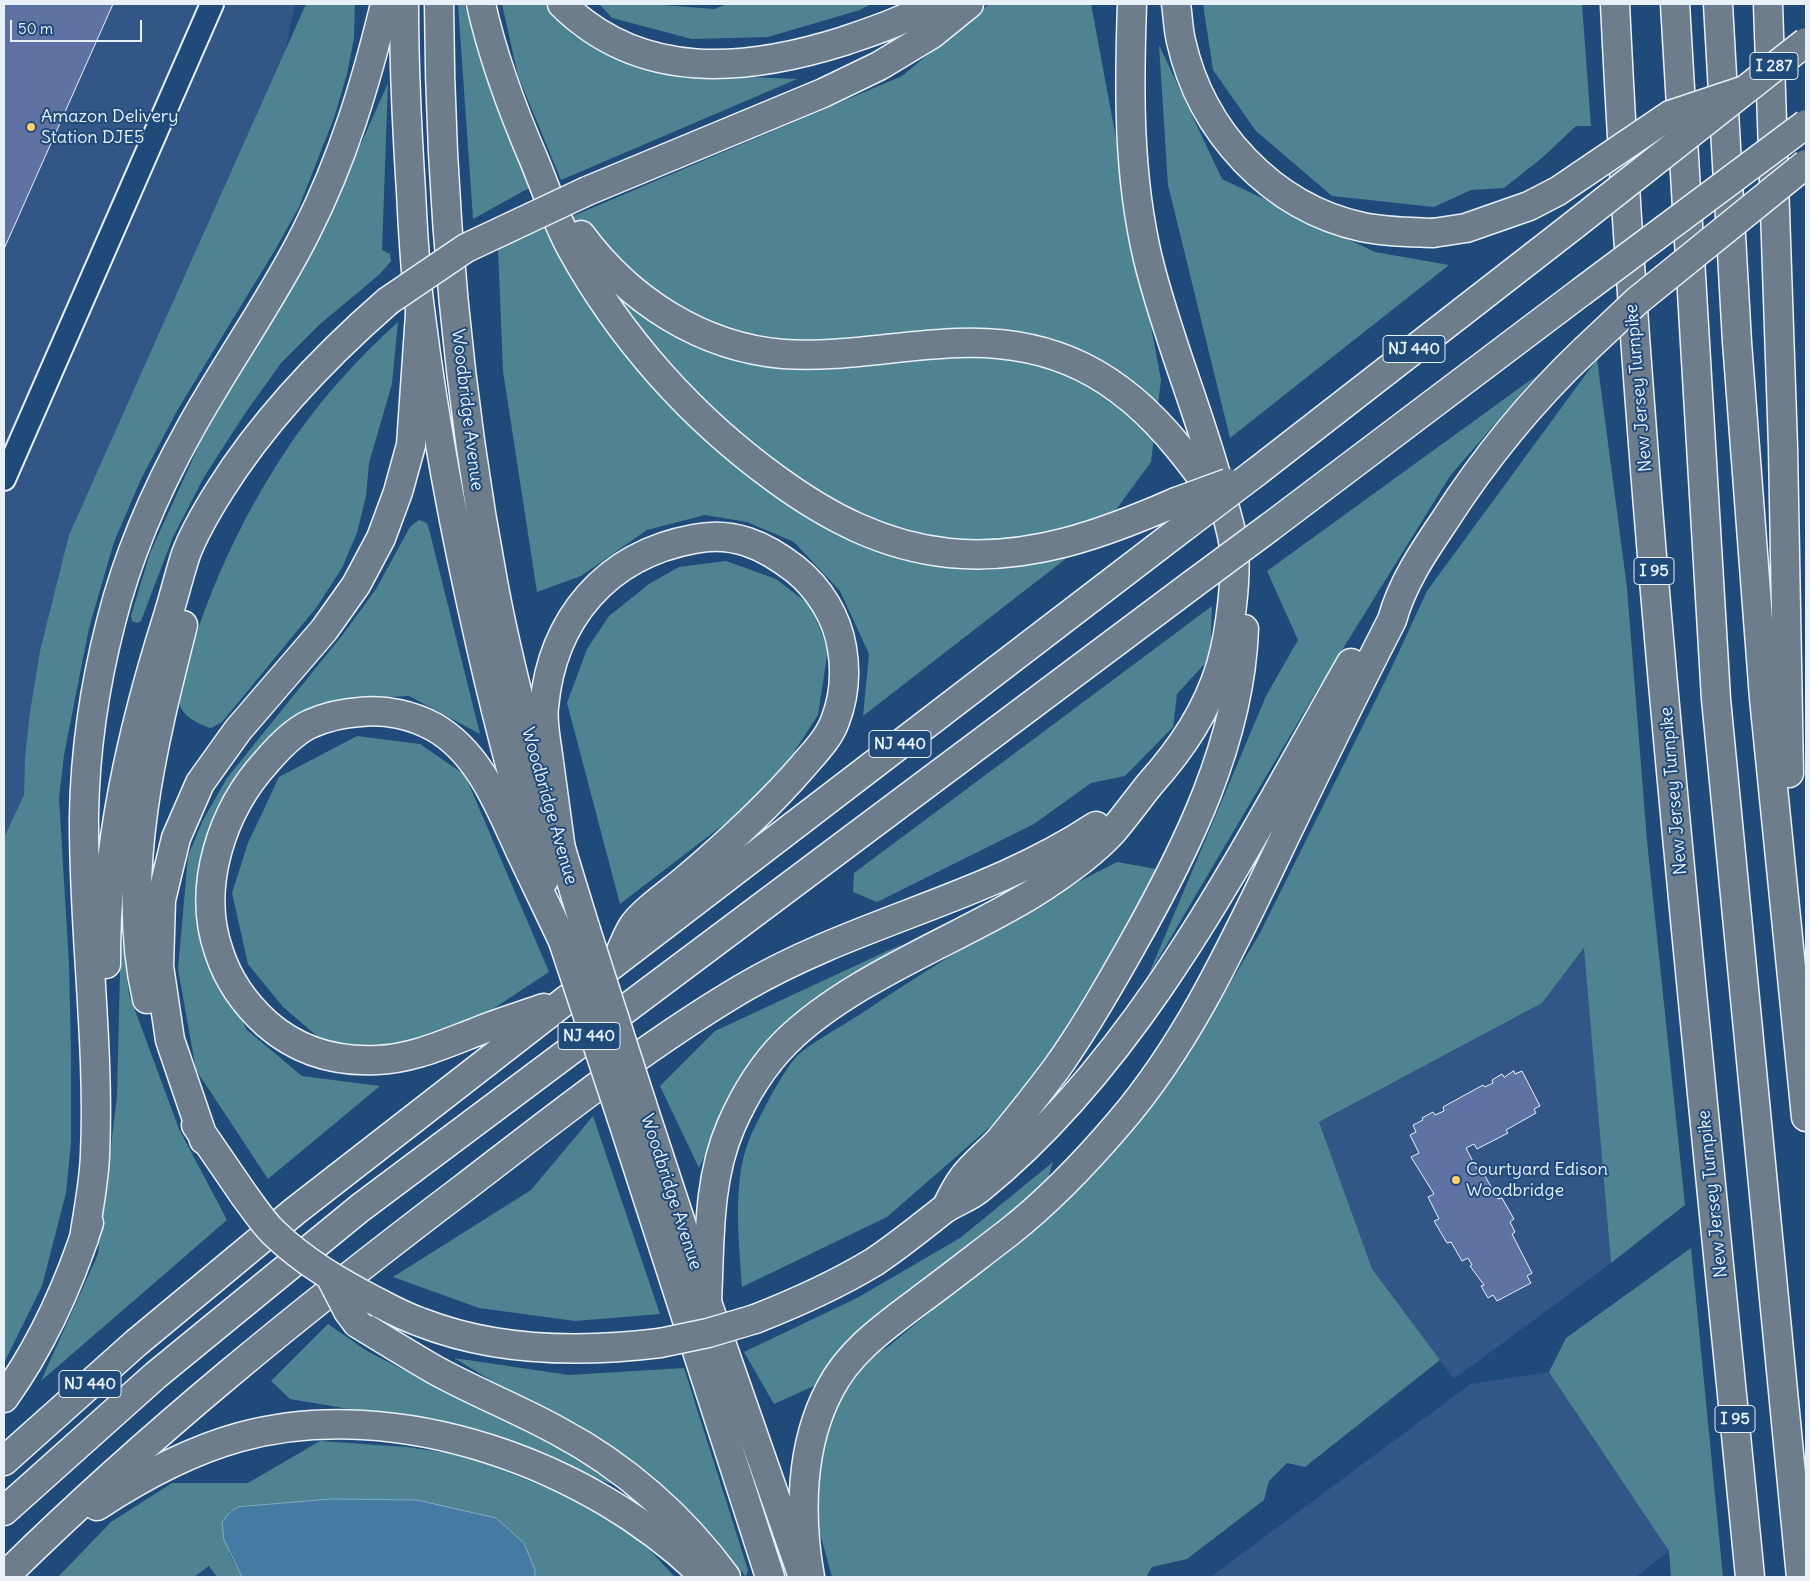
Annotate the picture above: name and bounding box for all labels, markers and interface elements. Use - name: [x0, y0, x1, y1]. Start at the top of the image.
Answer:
- scale bar: [12, 10, 145, 42]
- text: 50 m: [18, 19, 53, 38]
- road number: I 287: [1750, 52, 1798, 80]
- place label: Amazon Delivery Station DJE5: [41, 106, 178, 148]
- marker: Amazon Delivery Station DJE5: [25, 121, 37, 133]
- street label: New Jersey Turnpike: [1621, 303, 1657, 473]
- street label: Woodbridge Avenue: [446, 328, 488, 492]
- road number: NJ 440: [1383, 336, 1445, 362]
- road number: I 95: [1634, 558, 1674, 584]
- street label: New Jersey Turnpike: [1656, 706, 1692, 876]
- street label: Woodbridge Avenue: [516, 725, 582, 887]
- road number: NJ 440: [869, 731, 931, 758]
- road number: NJ 440: [558, 1022, 620, 1050]
- street label: New Jersey Turnpike: [1693, 1109, 1733, 1279]
- street label: Woodbridge Avenue: [636, 1111, 706, 1273]
- place label: Courtyard Edison Woodbridge: [1466, 1159, 1608, 1202]
- marker: Courtyard Edison Woodbridge: [1450, 1174, 1462, 1186]
- road number: NJ 440: [59, 1370, 121, 1398]
- road number: I 95: [1715, 1406, 1755, 1432]

